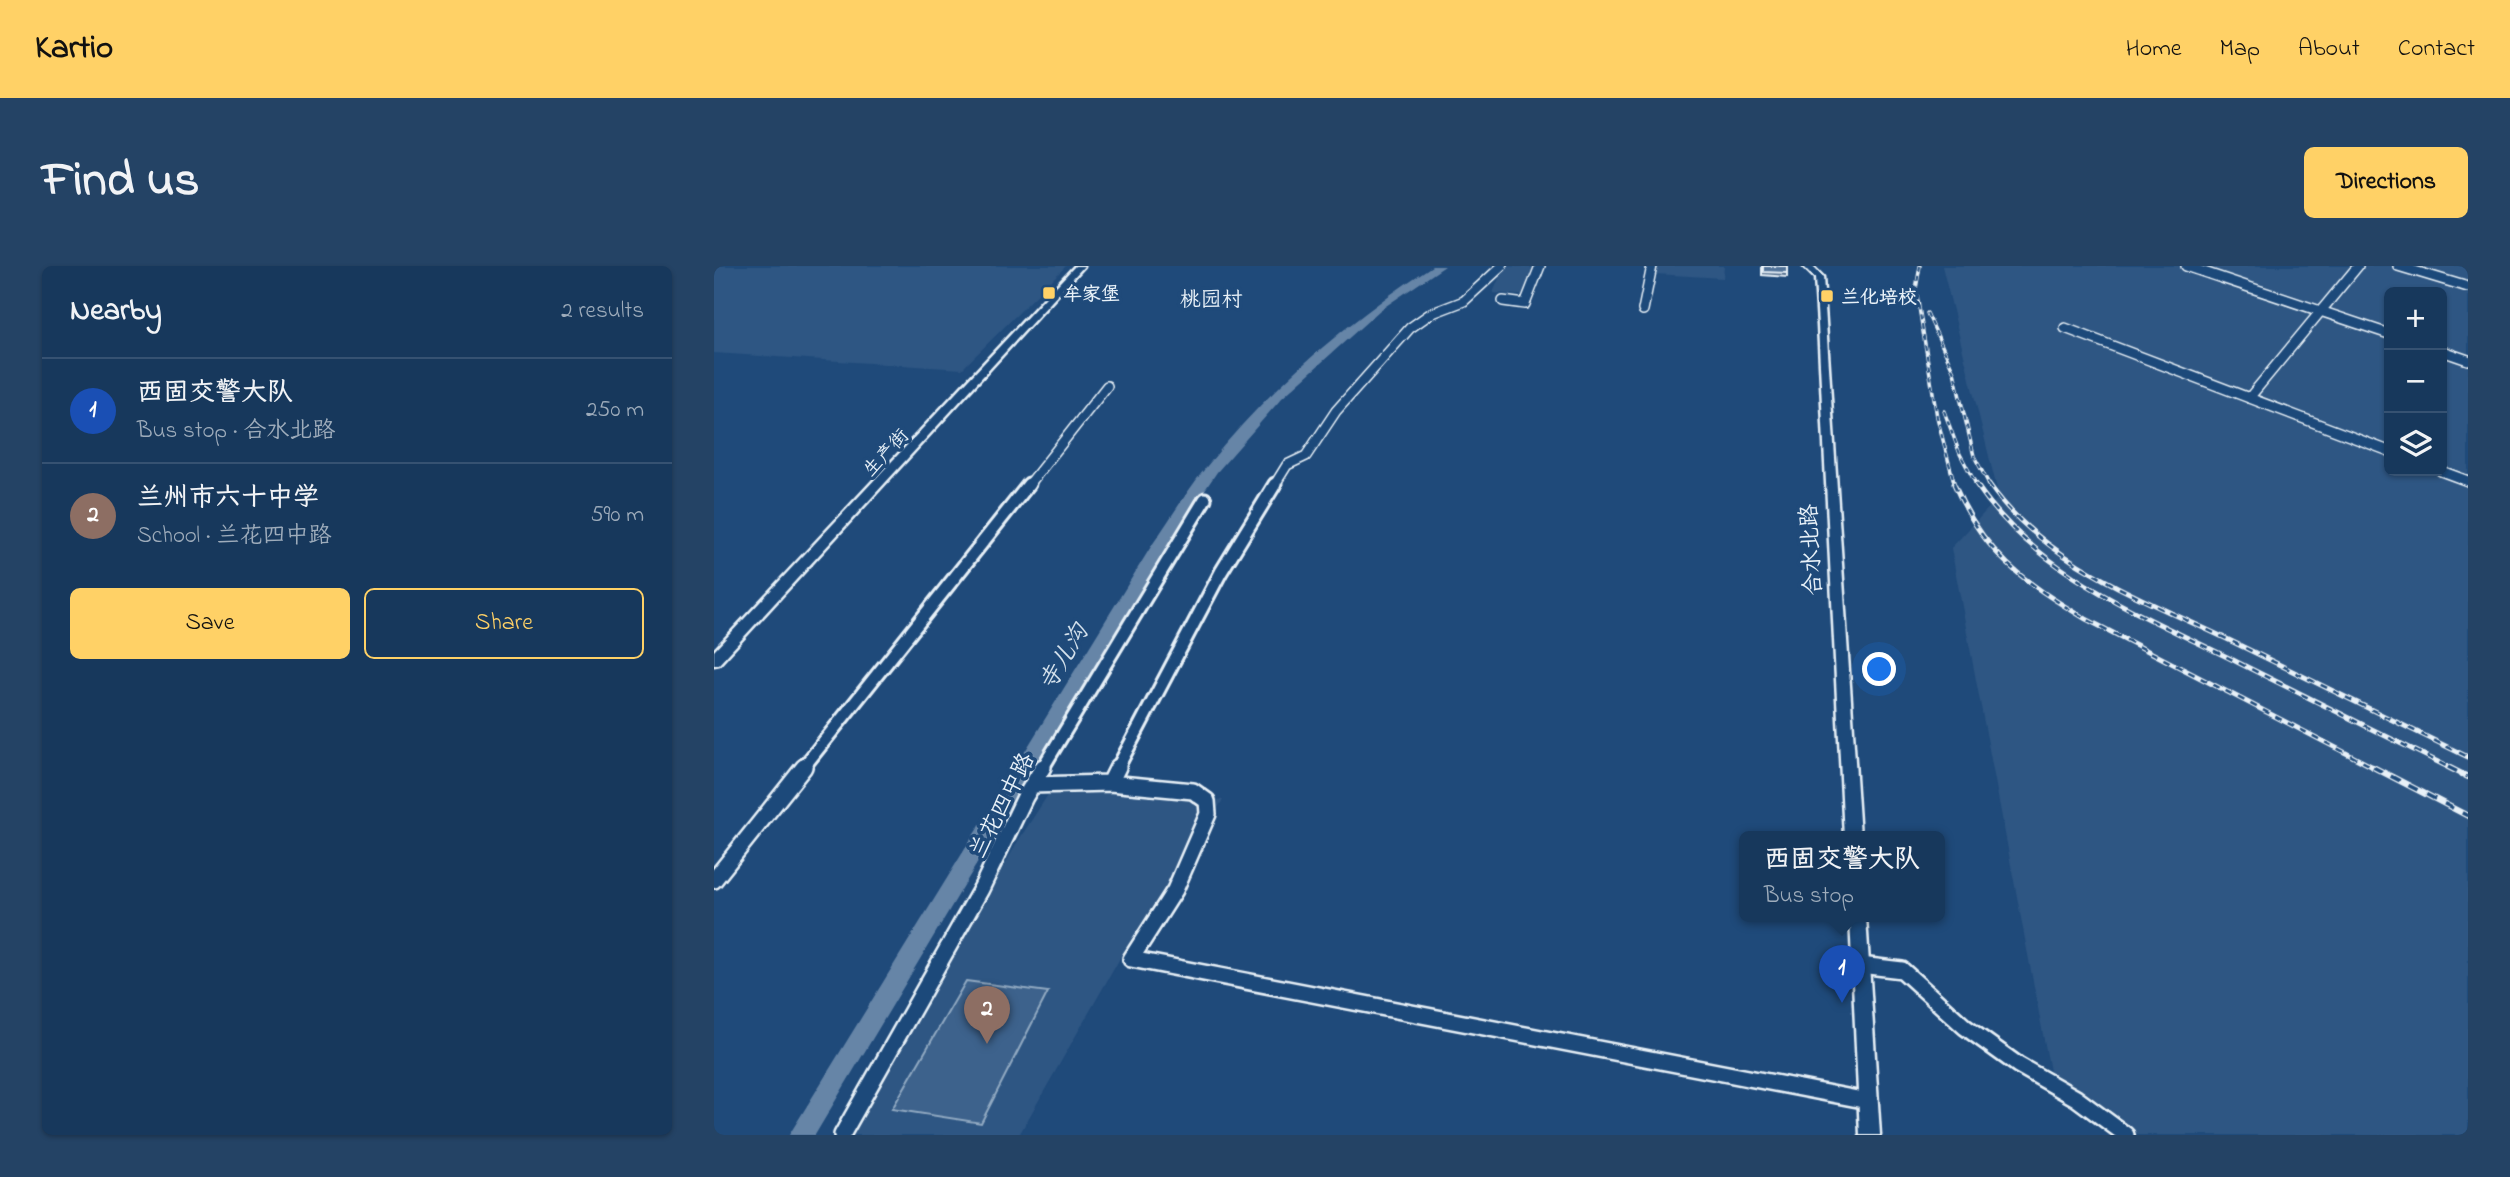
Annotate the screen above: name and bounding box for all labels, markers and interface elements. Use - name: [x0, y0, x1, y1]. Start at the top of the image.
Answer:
- text: Kartio: [35, 25, 113, 73]
- text: Home: [2126, 32, 2182, 67]
- text: Map: [2220, 32, 2260, 67]
- text: About: [2298, 32, 2360, 67]
- text: Contact: [2398, 32, 2475, 67]
- text: Find us: [42, 146, 199, 218]
- button: Directions: [2304, 147, 2468, 218]
- place label: 牟家堡: [1063, 282, 1120, 309]
- marker: 牟家堡: [1041, 285, 1057, 301]
- place label: 兰化培校: [1841, 285, 1917, 312]
- district label: 桃园村: [1180, 286, 1243, 316]
- map controls: [2384, 287, 2447, 476]
- button: +: [2384, 287, 2447, 350]
- marker: 兰化培校: [1819, 288, 1835, 304]
- text: Nearby: [70, 290, 162, 334]
- text: 2 results: [561, 295, 644, 328]
- button: −: [2384, 350, 2447, 413]
- text: 西固交警大队: [137, 375, 293, 413]
- text: 1: [89, 394, 97, 427]
- text: 250 m: [586, 394, 644, 427]
- button: layers: [2384, 413, 2447, 476]
- text: Bus stop · 合水北路: [137, 415, 335, 448]
- street label: 生产街: [858, 424, 916, 484]
- text: 兰州市六十中学: [137, 480, 319, 518]
- text: 2: [87, 499, 99, 532]
- text: 590 m: [590, 499, 644, 532]
- street label: 合水北路: [1794, 503, 1831, 597]
- text: School · 兰花四中路: [137, 520, 331, 553]
- button: Save: [70, 588, 350, 659]
- button: Share: [364, 588, 644, 659]
- water label: 寺儿沟: [1032, 617, 1100, 698]
- your location: [1862, 652, 1896, 686]
- street label: 兰花四中路: [962, 747, 1044, 865]
- popup: [1739, 831, 1945, 922]
- text: 西固交警大队: [1764, 842, 1920, 880]
- text: Bus stop: [1764, 880, 1854, 913]
- pin: 1: [1819, 945, 1865, 1003]
- pin: 2: [964, 986, 1010, 1044]

